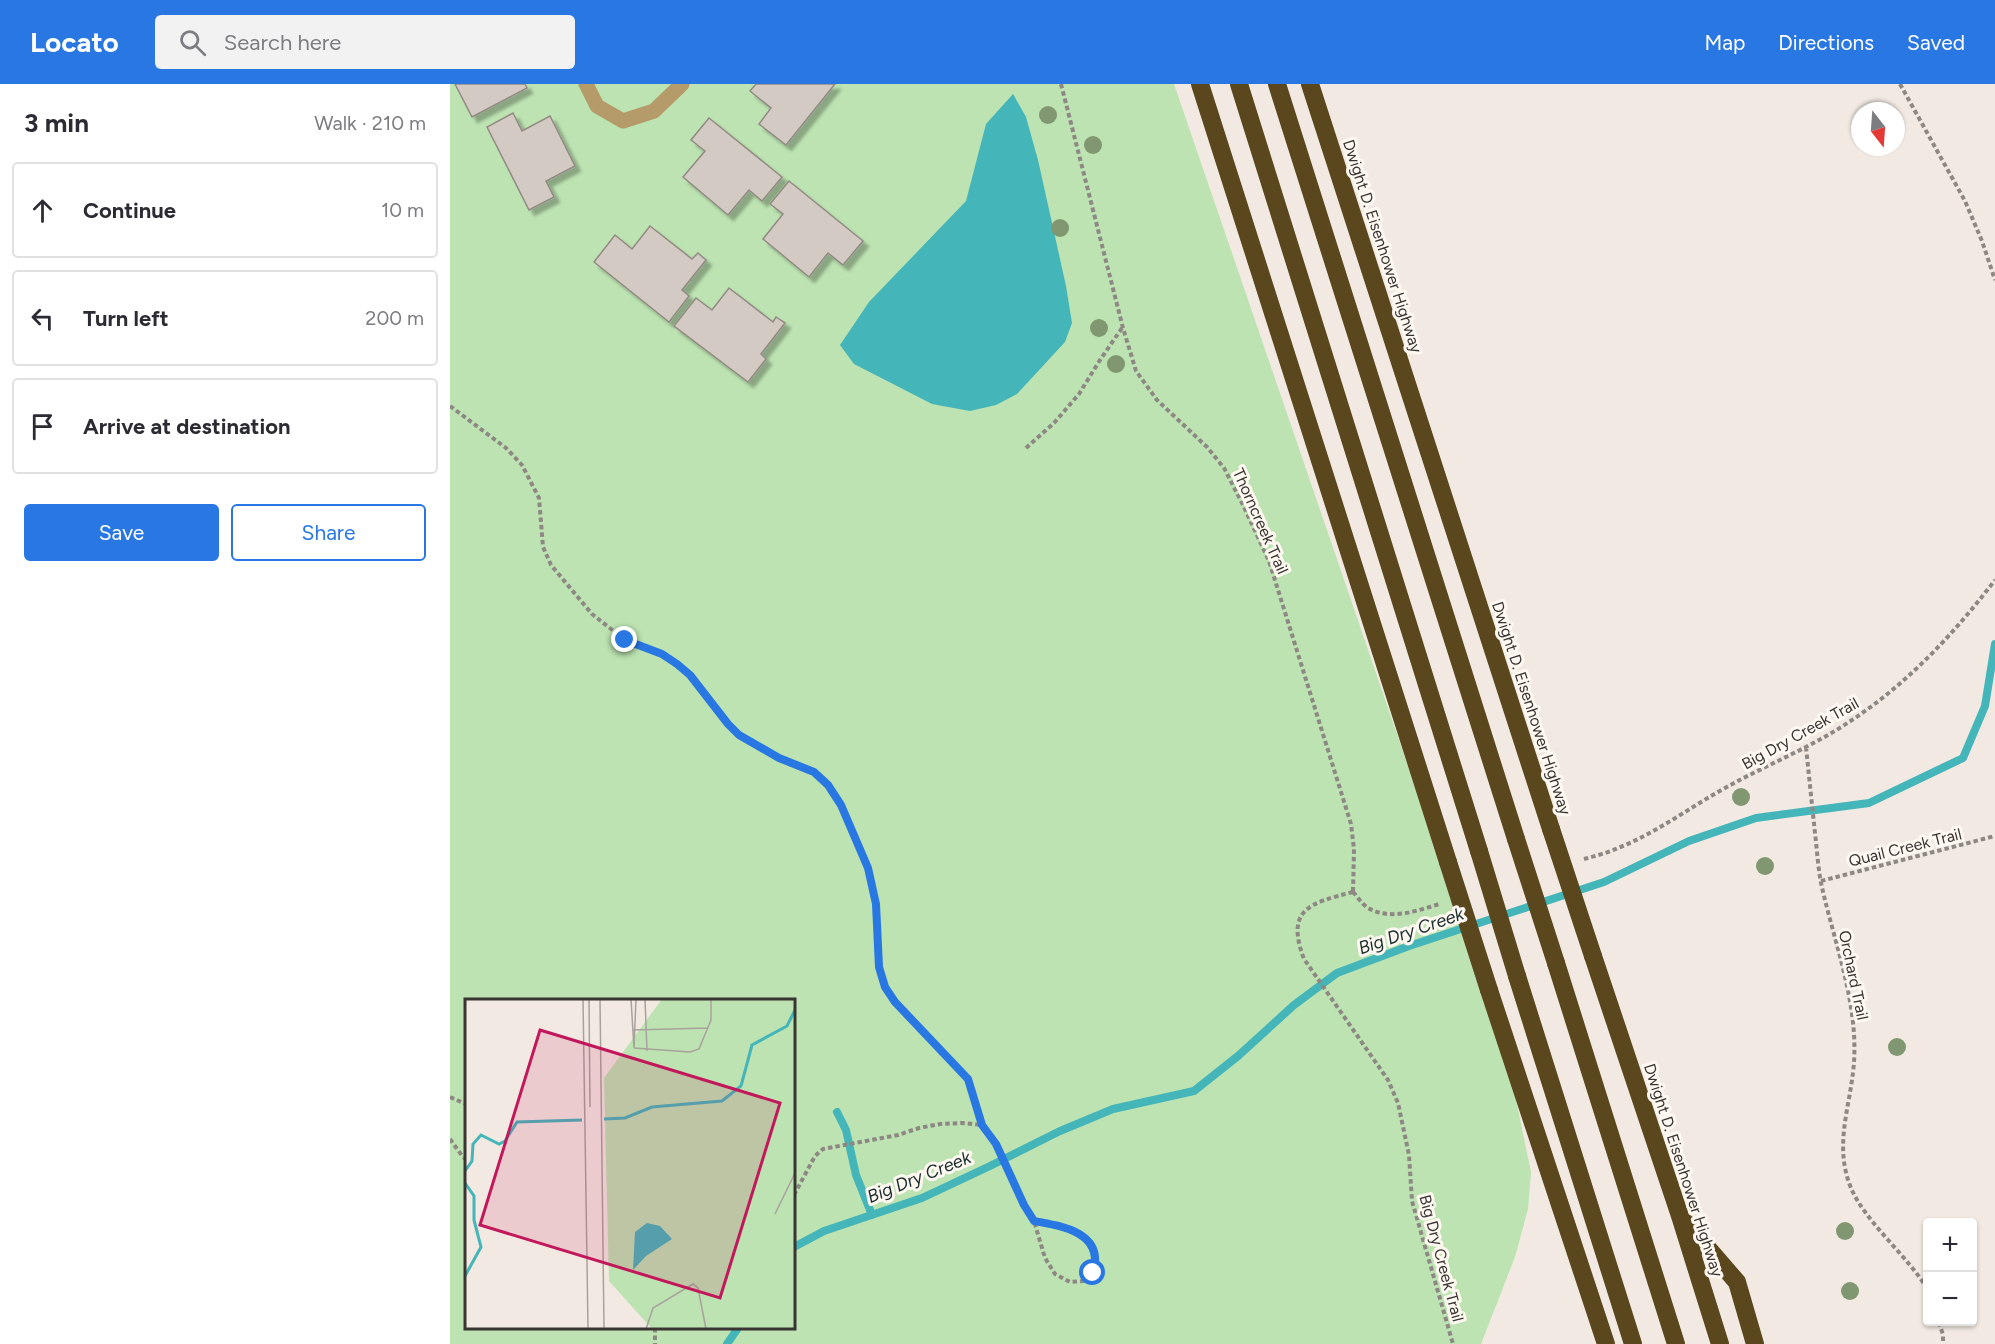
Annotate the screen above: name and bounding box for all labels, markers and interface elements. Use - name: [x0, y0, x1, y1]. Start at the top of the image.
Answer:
- search box: [155, 15, 575, 69]
- text: Locato: [30, 25, 119, 59]
- icon: search: [176, 26, 209, 59]
- text: Search here: [224, 29, 341, 56]
- text: Map: [1704, 30, 1745, 55]
- text: Directions: [1778, 30, 1874, 55]
- text: Saved: [1907, 30, 1965, 55]
- north arrow: [1851, 102, 1905, 156]
- text: 3 min: [24, 107, 89, 139]
- text: Walk · 210 m: [314, 111, 426, 135]
- street label: Dwight D. Eisenhower Highway: [1339, 137, 1426, 356]
- icon: ahead: [26, 194, 59, 227]
- text: Continue: [83, 197, 176, 224]
- text: 10 m: [381, 198, 424, 222]
- icon: left: [26, 302, 59, 335]
- text: Turn left: [83, 305, 169, 332]
- text: 200 m: [365, 306, 424, 330]
- icon: arrive: [26, 410, 59, 443]
- text: Arrive at destination: [83, 413, 291, 440]
- street label: Thorncreek Trail: [1229, 465, 1292, 577]
- button: Save: [24, 504, 219, 561]
- button: Share: [231, 504, 426, 561]
- street label: Dwight D. Eisenhower Highway: [1488, 599, 1575, 818]
- route end: [611, 626, 637, 652]
- street label: Big Dry Creek Trail: [1739, 693, 1862, 773]
- street label: Quail Creek Trail: [1847, 824, 1964, 871]
- water label: Big Dry Creek: [1355, 902, 1468, 959]
- street label: Orchard Trail: [1835, 929, 1872, 1022]
- inset map: [465, 999, 795, 1329]
- street label: Dwight D. Eisenhower Highway: [1640, 1061, 1727, 1280]
- water label: Big Dry Creek: [864, 1146, 975, 1208]
- street label: Big Dry Creek Trail: [1415, 1193, 1468, 1324]
- map controls: [1923, 1218, 1977, 1326]
- button: +: [1923, 1218, 1977, 1272]
- route start: [1079, 1259, 1105, 1285]
- button: −: [1923, 1272, 1977, 1326]

